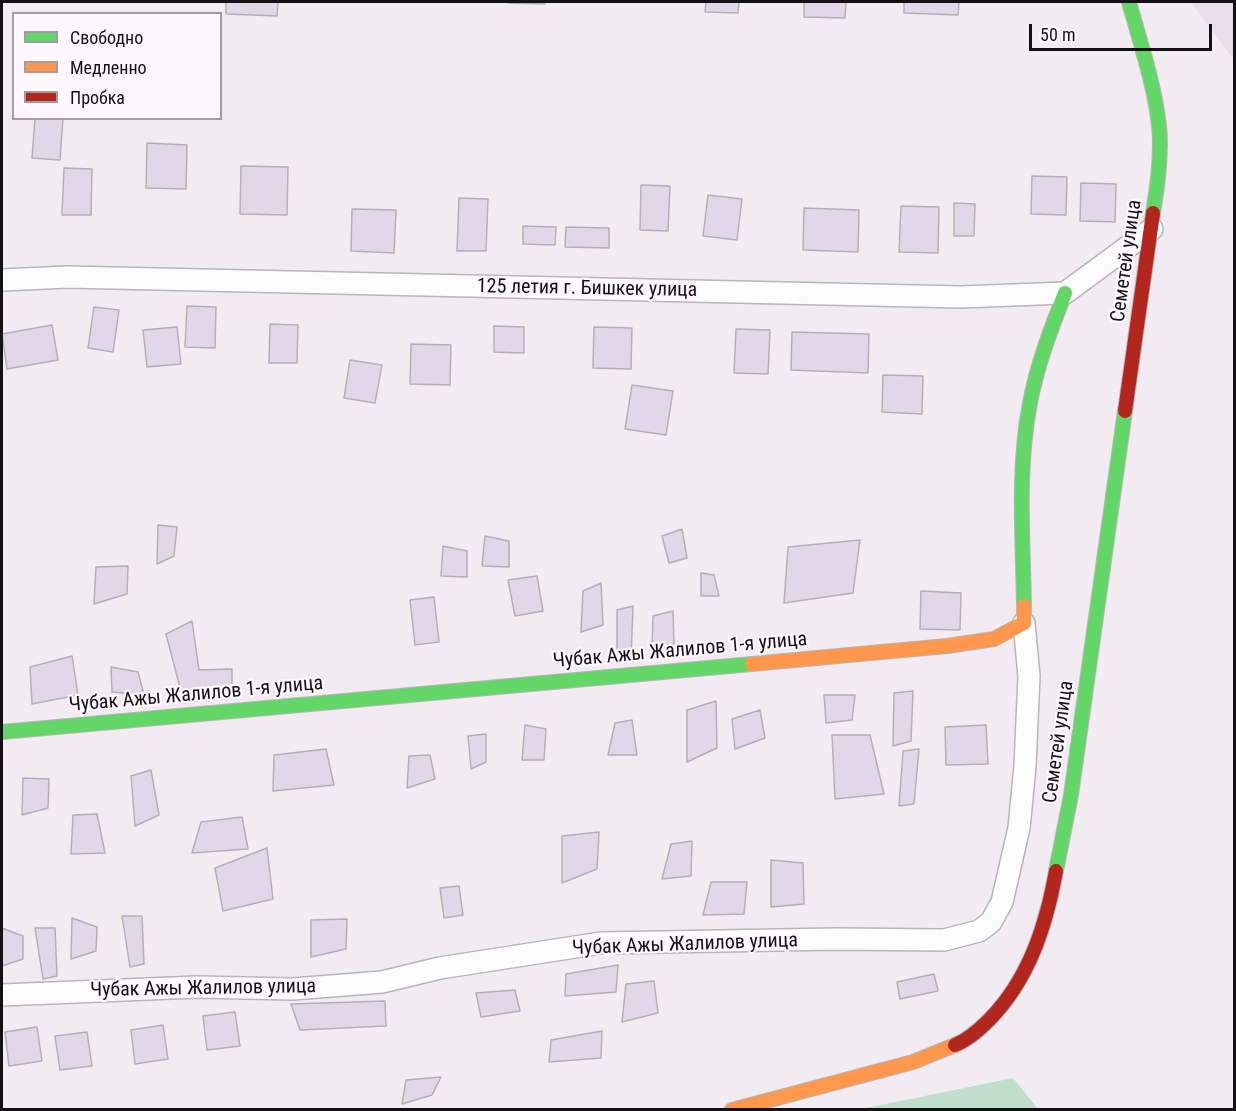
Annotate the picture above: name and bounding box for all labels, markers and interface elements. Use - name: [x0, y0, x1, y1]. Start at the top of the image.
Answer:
- legend: [12, 12, 222, 120]
- scale bar: [1032, 12, 1215, 50]
- text: 50 m: [1040, 24, 1075, 45]
- text: Свободно: [70, 27, 143, 48]
- text: Медленно: [70, 57, 147, 78]
- text: Пробка: [70, 87, 125, 108]
- street label: Семетей улица: [1107, 198, 1147, 324]
- street label: 125 летия г. Бишкек улица: [477, 275, 697, 303]
- street label: Чубак Ажы Жалилов 1-я улица: [552, 628, 808, 674]
- street label: Чубак Ажы Жалилов 1-я улица: [68, 672, 324, 718]
- street label: Семетей улица: [1039, 679, 1079, 805]
- street label: Чубак Ажы Жалилов улица: [572, 929, 798, 961]
- street label: Чубак Ажы Жалилов улица: [90, 975, 316, 1003]

